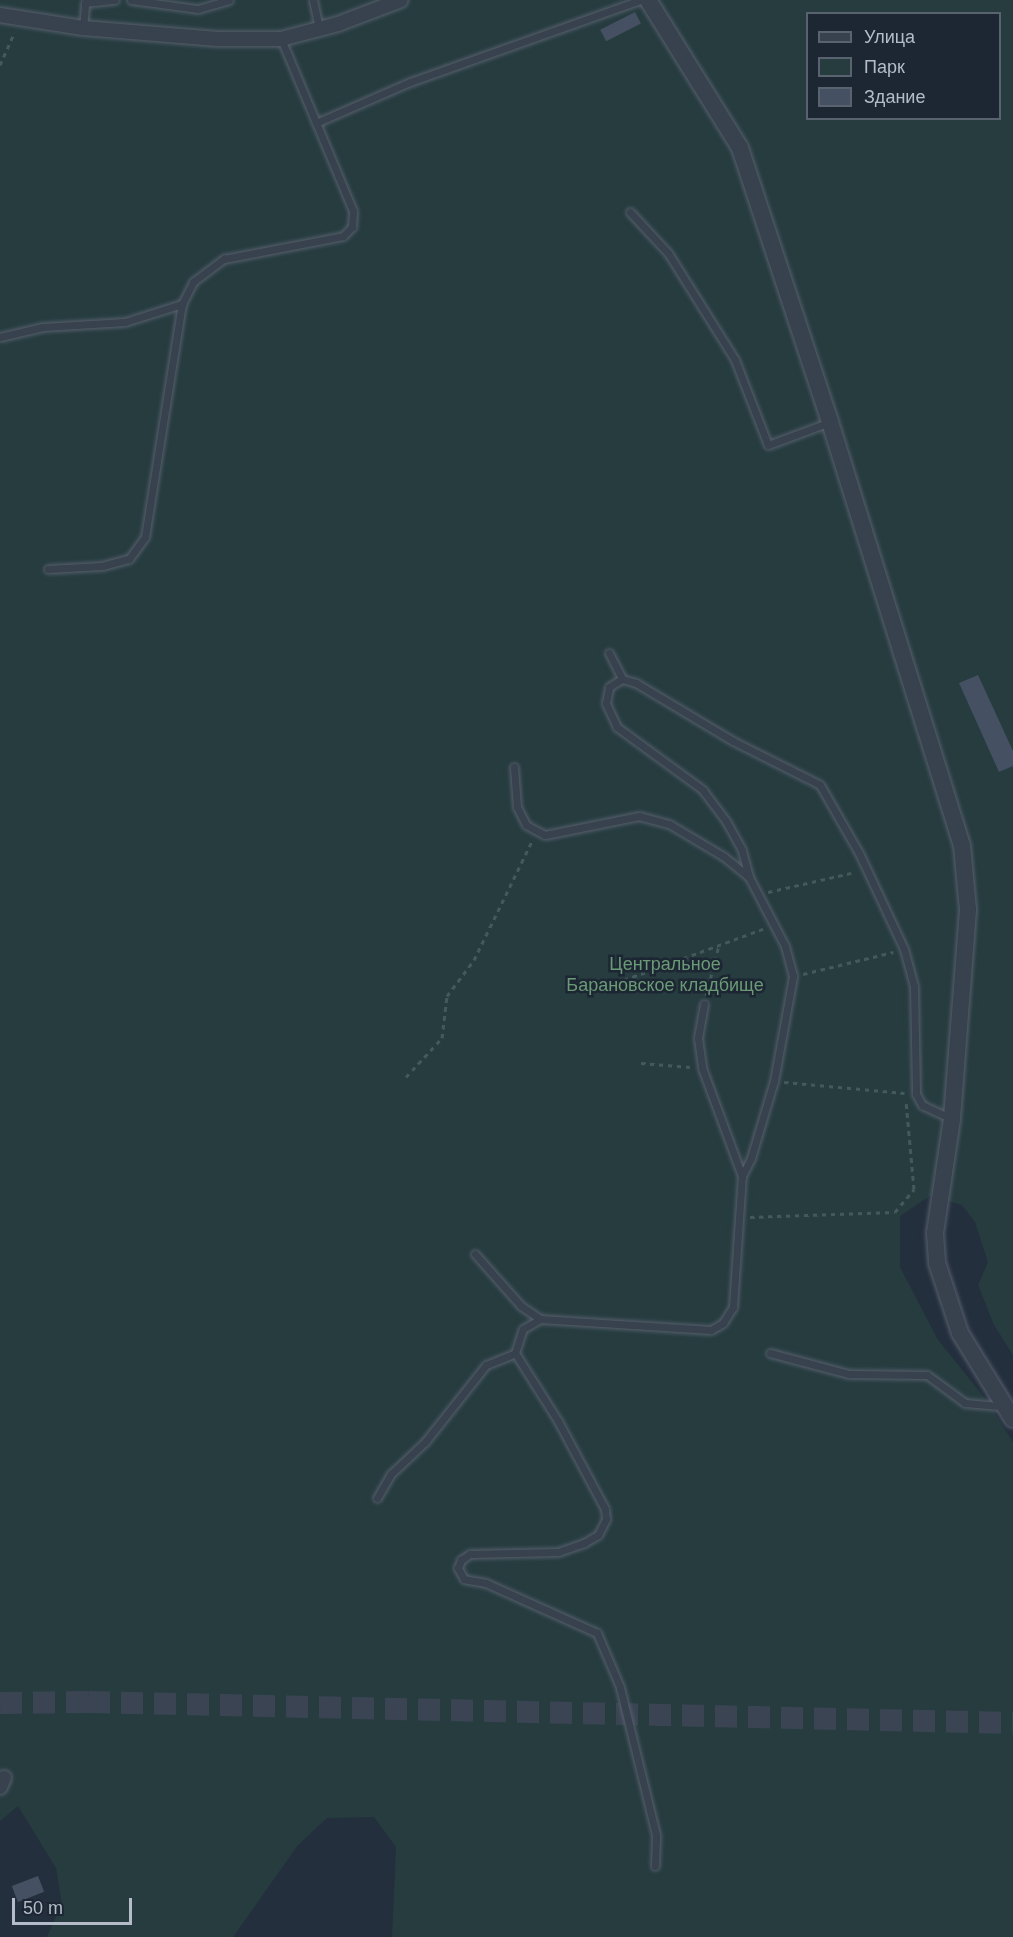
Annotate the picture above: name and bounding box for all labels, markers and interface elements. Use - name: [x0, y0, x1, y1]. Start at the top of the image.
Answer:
- legend: [806, 12, 1001, 120]
- text: Улица: [864, 27, 915, 47]
- text: Парк: [864, 57, 905, 77]
- text: Здание: [864, 87, 925, 107]
- park label: Центральное Барановское кладбище: [566, 954, 764, 996]
- scale bar: [15, 1886, 135, 1924]
- text: 50 m: [23, 1898, 63, 1918]

